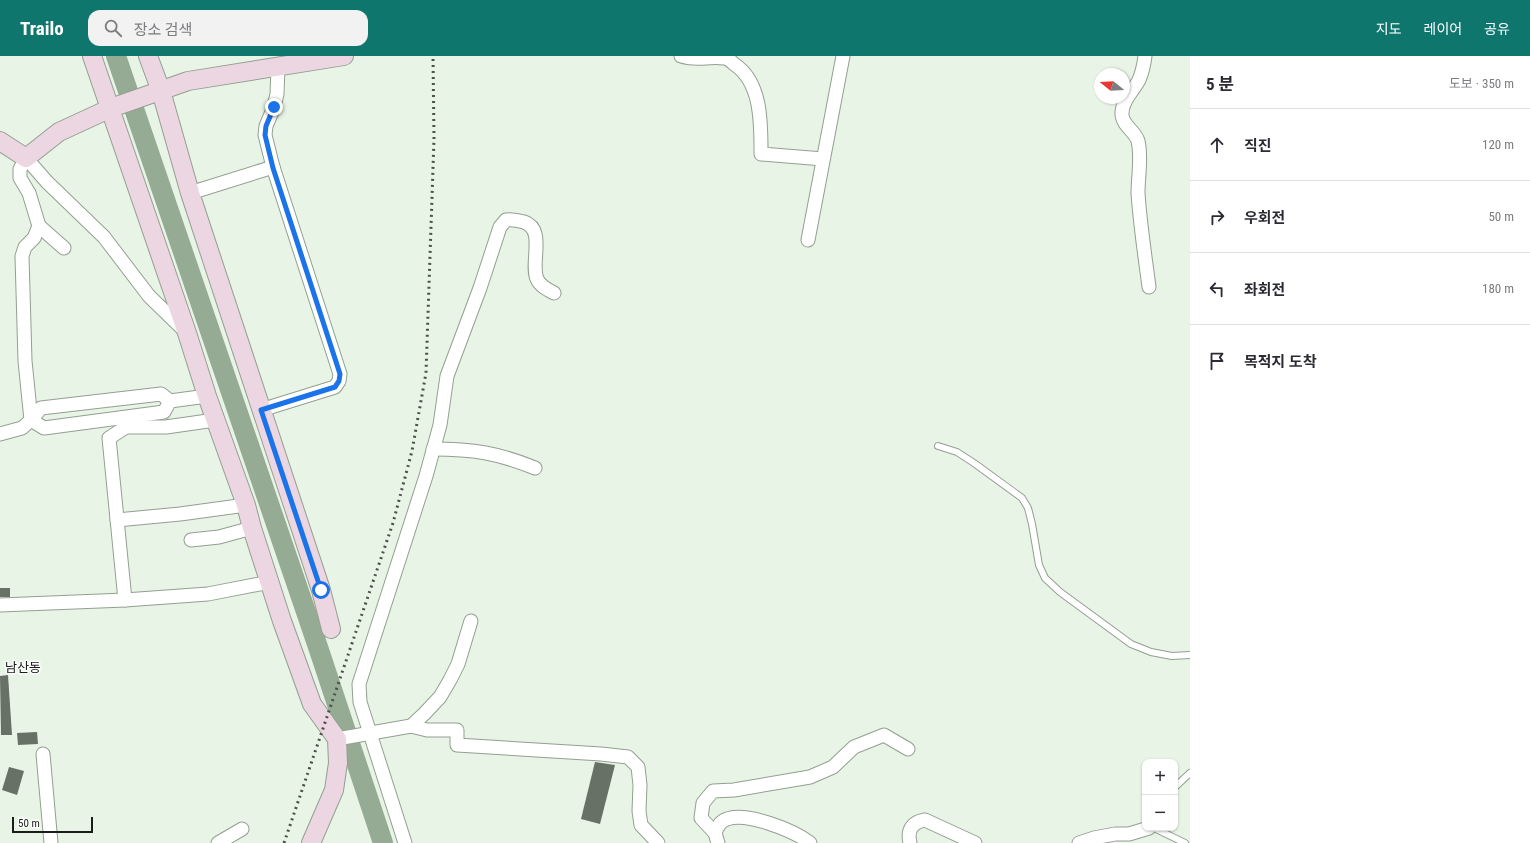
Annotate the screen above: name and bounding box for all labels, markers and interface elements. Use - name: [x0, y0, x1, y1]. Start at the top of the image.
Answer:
- search box: [88, 10, 368, 46]
- text: Trailo: [20, 17, 64, 40]
- icon: search: [102, 17, 124, 39]
- text: 장소 검색: [134, 21, 192, 39]
- text: 지도: [1376, 21, 1402, 37]
- text: 레이어: [1424, 21, 1462, 37]
- text: 공유: [1484, 21, 1510, 37]
- north arrow: [1094, 68, 1130, 104]
- text: 5 분: [1206, 74, 1234, 94]
- text: 도보 · 350 m: [1449, 76, 1514, 91]
- route end: [265, 98, 283, 116]
- icon: ahead: [1206, 134, 1228, 156]
- text: 직진: [1244, 137, 1272, 155]
- text: 120 m: [1482, 137, 1514, 152]
- icon: right: [1206, 206, 1228, 228]
- text: 우회전: [1244, 209, 1285, 227]
- text: 50 m: [1488, 209, 1514, 224]
- icon: left: [1206, 278, 1228, 300]
- text: 좌회전: [1244, 281, 1285, 299]
- text: 180 m: [1482, 281, 1514, 296]
- icon: arrive: [1206, 350, 1228, 372]
- text: 목적지 도착: [1244, 353, 1316, 371]
- route start: [312, 581, 330, 599]
- district label: 남산동: [5, 660, 41, 675]
- map controls: [1142, 759, 1178, 831]
- button: +: [1142, 759, 1178, 795]
- button: −: [1142, 795, 1178, 831]
- scale bar: [12, 815, 93, 834]
- text: 50 m: [18, 817, 40, 830]

